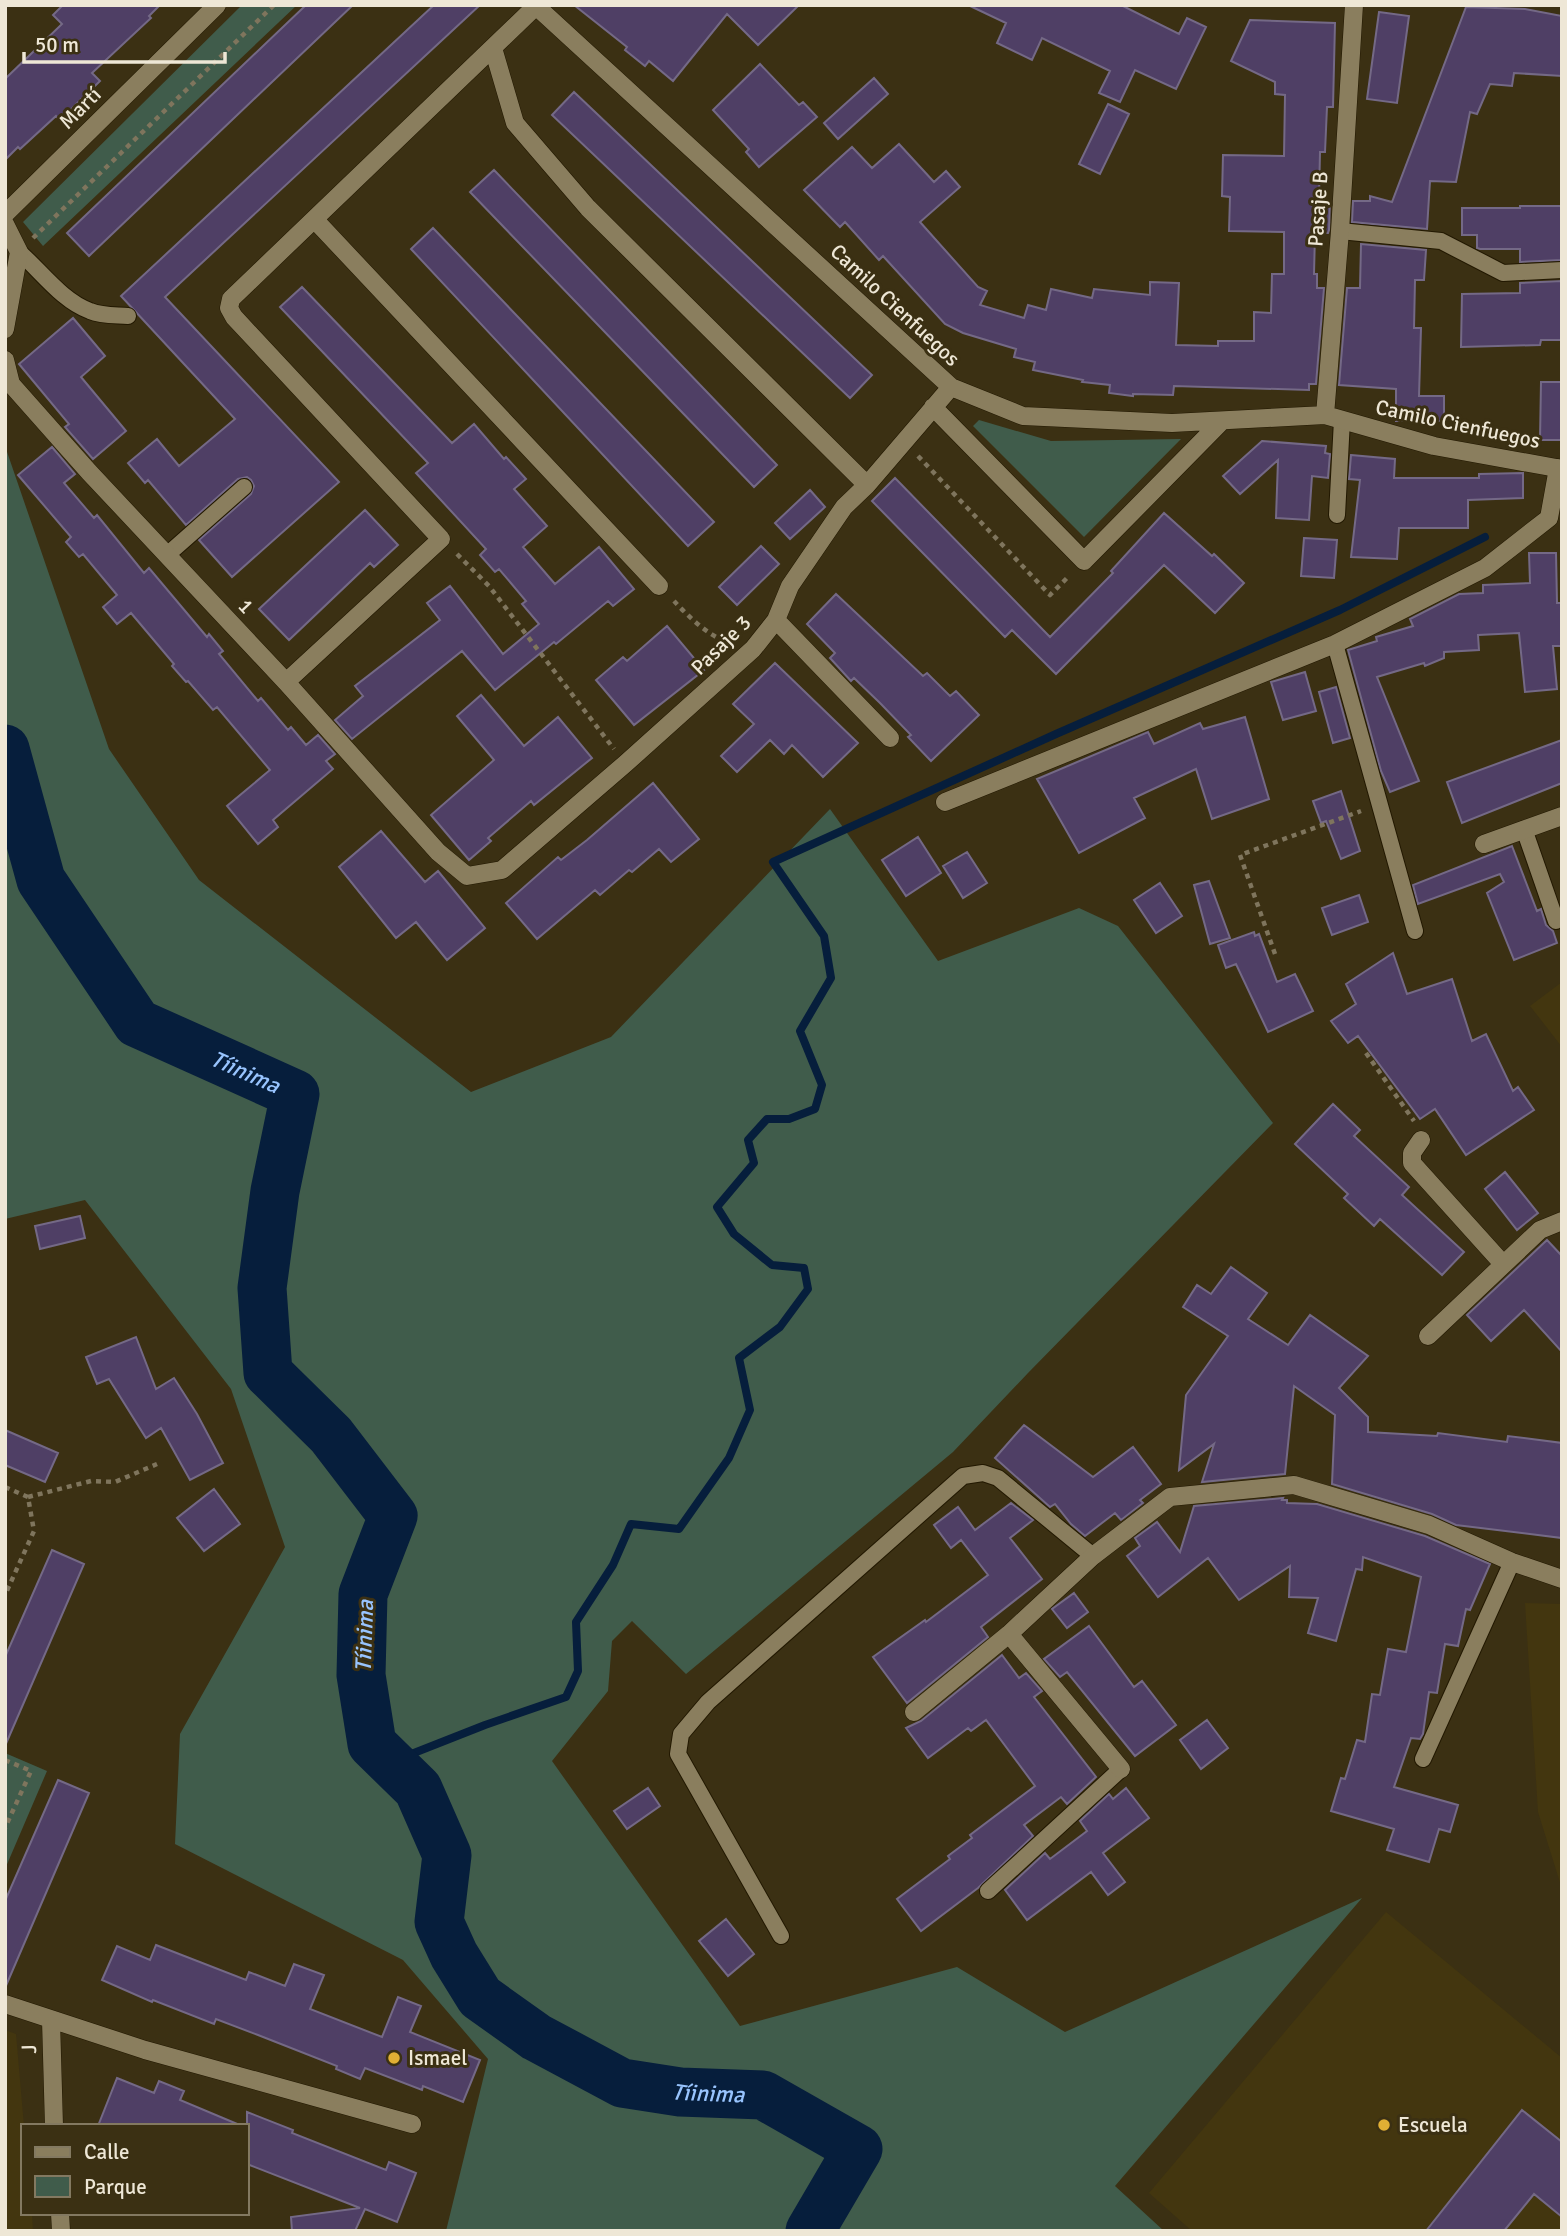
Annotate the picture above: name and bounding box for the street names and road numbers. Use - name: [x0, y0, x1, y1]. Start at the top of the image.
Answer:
- street label: Martí: [53, 81, 107, 135]
- street label: Pasaje B: [1302, 170, 1334, 248]
- street label: Camilo Cienfuegos: [825, 238, 965, 372]
- street label: Camilo Cienfuegos: [1373, 394, 1543, 454]
- street label: 1: [233, 593, 259, 619]
- street label: Pasaje 3: [686, 610, 756, 680]
- street label: J: [16, 2044, 42, 2054]

